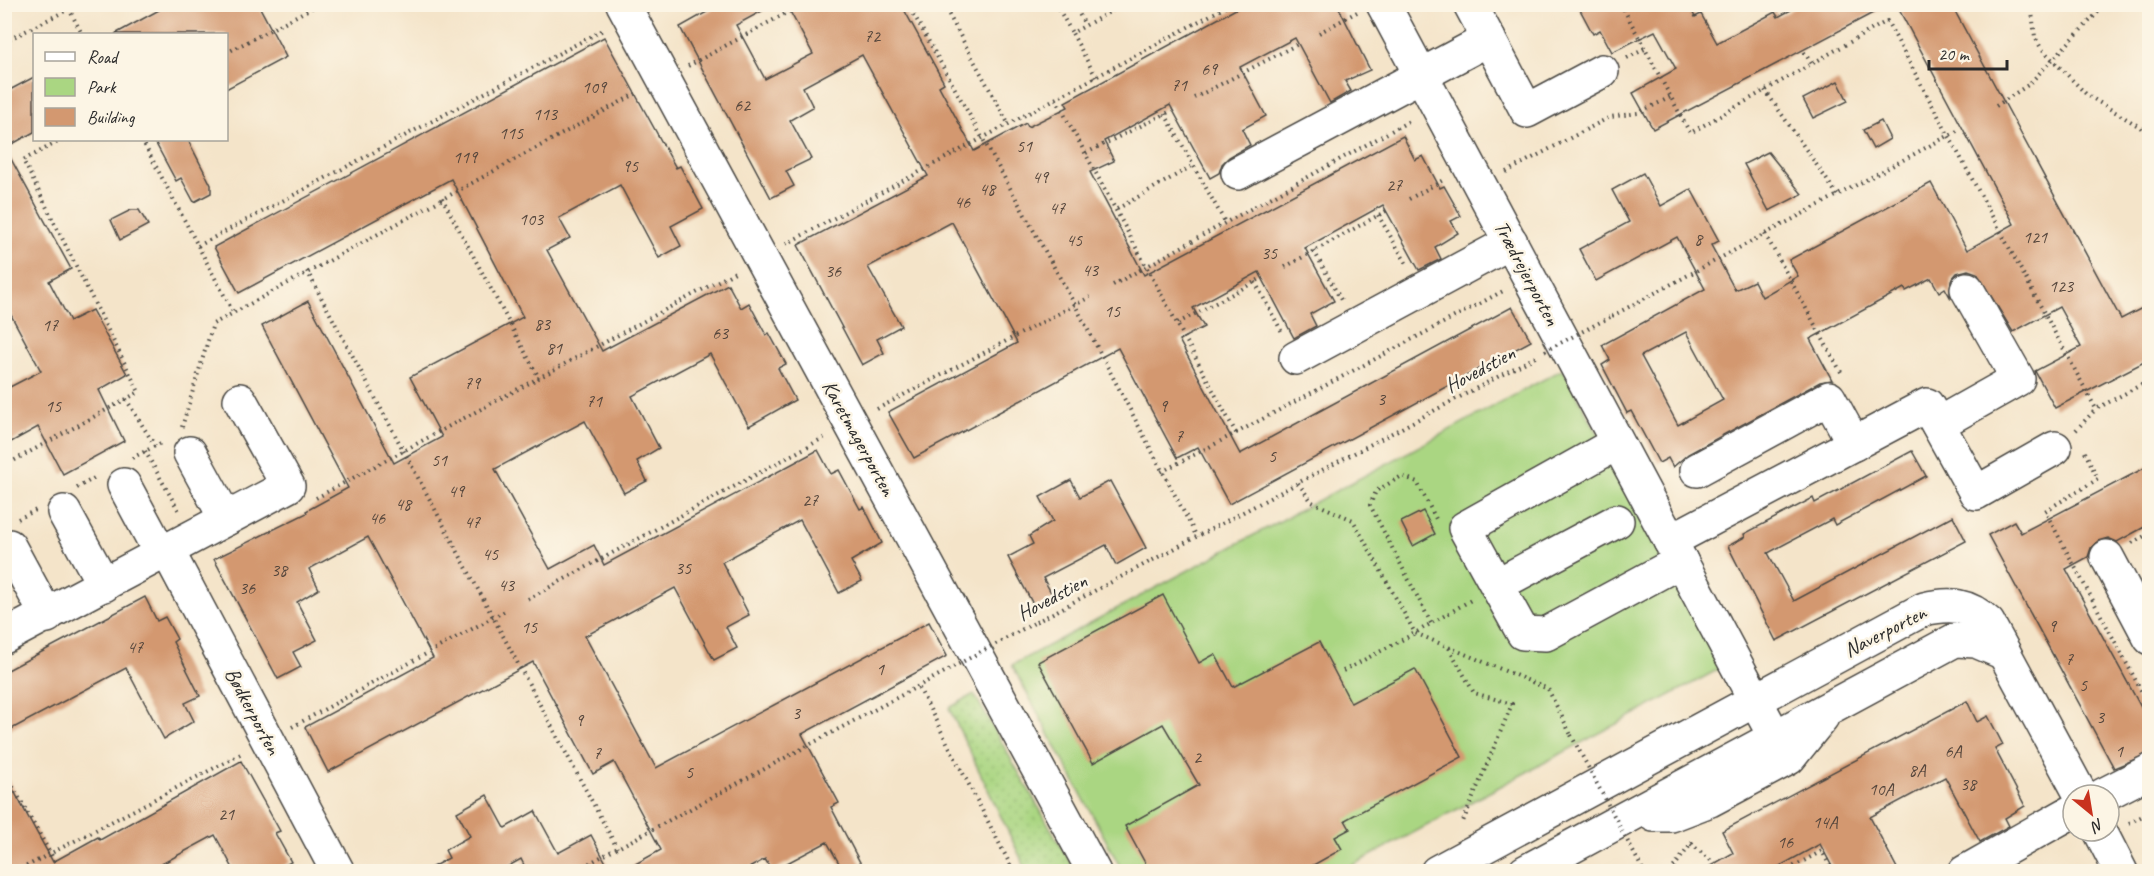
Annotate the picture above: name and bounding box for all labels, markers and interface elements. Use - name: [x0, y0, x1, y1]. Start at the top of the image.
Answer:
- house number: 72: [864, 25, 882, 47]
- legend: [33, 33, 228, 141]
- scale bar: [1929, 33, 2007, 71]
- text: 20 m: [1938, 43, 1971, 65]
- text: Road: [87, 46, 120, 68]
- house number: 69: [1201, 58, 1219, 80]
- house number: 71: [1171, 74, 1188, 96]
- text: Park: [87, 76, 117, 98]
- house number: 109: [582, 76, 608, 98]
- house number: 62: [734, 94, 752, 116]
- house number: 113: [533, 103, 559, 125]
- text: Building: [87, 106, 136, 128]
- house number: 115: [499, 122, 524, 144]
- house number: 51: [1016, 135, 1033, 157]
- house number: 119: [453, 146, 479, 168]
- house number: 95: [622, 155, 639, 177]
- house number: 49: [1032, 166, 1050, 188]
- house number: 27: [1386, 174, 1403, 196]
- house number: 48: [979, 178, 997, 200]
- house number: 46: [954, 191, 971, 213]
- house number: 47: [1049, 197, 1066, 219]
- house number: 103: [519, 208, 545, 230]
- street label: Trædrejerporten: [1489, 216, 1566, 330]
- house number: 121: [2023, 226, 2048, 248]
- house number: 8: [1694, 228, 1704, 250]
- house number: 45: [1066, 229, 1083, 251]
- house number: 35: [1261, 242, 1278, 264]
- house number: 43: [1082, 259, 1100, 281]
- house number: 36: [825, 260, 842, 282]
- house number: 123: [2049, 275, 2075, 297]
- house number: 15: [1104, 300, 1121, 322]
- house number: 83: [534, 313, 552, 335]
- house number: 17: [42, 314, 59, 336]
- house number: 63: [712, 322, 730, 344]
- house number: 81: [546, 337, 563, 359]
- street label: Hovedstien: [1440, 339, 1520, 398]
- house number: 79: [464, 372, 482, 394]
- street label: Karetmagerporten: [816, 376, 902, 502]
- house number: 3: [1377, 388, 1387, 410]
- house number: 71: [586, 390, 603, 412]
- house number: 15: [45, 395, 62, 417]
- house number: 9: [1159, 395, 1169, 417]
- house number: 7: [1175, 425, 1184, 447]
- house number: 5: [1268, 445, 1277, 467]
- house number: 51: [431, 449, 448, 471]
- house number: 49: [448, 480, 466, 502]
- house number: 27: [802, 489, 819, 511]
- house number: 48: [395, 493, 413, 515]
- house number: 46: [369, 507, 386, 529]
- house number: 47: [464, 511, 481, 533]
- house number: 45: [482, 543, 499, 565]
- house number: 35: [675, 557, 692, 579]
- house number: 38: [271, 559, 289, 581]
- street label: Hovedstien: [1012, 567, 1092, 626]
- house number: 43: [498, 574, 516, 596]
- house number: 36: [239, 577, 256, 599]
- street label: Naverporten: [1840, 599, 1932, 663]
- house number: 9: [2048, 615, 2058, 637]
- house number: 15: [521, 616, 538, 638]
- house number: 47: [127, 636, 144, 658]
- house number: 7: [2065, 648, 2074, 670]
- house number: 1: [876, 658, 885, 680]
- street label: Bødkerporten: [219, 663, 287, 759]
- house number: 5: [2079, 674, 2088, 696]
- house number: 3: [792, 702, 802, 724]
- house number: 3: [2096, 706, 2106, 728]
- house number: 9: [575, 709, 585, 731]
- house number: 6A: [1944, 740, 1963, 762]
- house number: 1: [2115, 740, 2124, 762]
- house number: 7: [593, 742, 602, 764]
- house number: 2: [1193, 746, 1203, 768]
- house number: 8A: [1908, 759, 1927, 781]
- house number: 5: [685, 761, 694, 783]
- house number: 38: [1960, 773, 1978, 795]
- house number: 10A: [1868, 778, 1895, 800]
- north arrow: [2061, 783, 2121, 843]
- house number: 21: [218, 803, 235, 825]
- house number: 14A: [1812, 811, 1839, 833]
- text: N: [2086, 814, 2107, 838]
- house number: 16: [1777, 831, 1794, 853]

